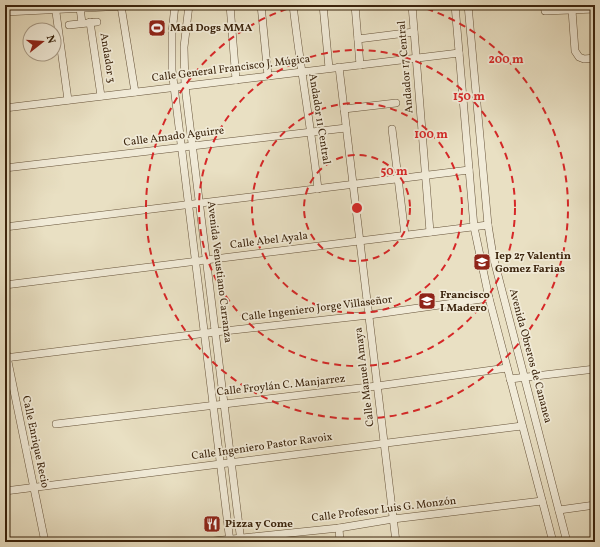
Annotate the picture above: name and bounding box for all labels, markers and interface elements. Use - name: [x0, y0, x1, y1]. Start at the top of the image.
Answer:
- sports icon: Mad Dogs MMA: [147, 18, 167, 38]
- street label: Andador 17 Central: [394, 20, 418, 114]
- place label: Mad Dogs MMA: [170, 21, 252, 36]
- north arrow: [22, 22, 62, 62]
- street label: Andador 3: [96, 32, 118, 84]
- text: N: [42, 33, 58, 46]
- street label: Calle General Francisco J. Múgica: [151, 52, 311, 86]
- text: 200 m: [488, 52, 524, 68]
- street label: Andador 11 Central: [304, 72, 334, 166]
- text: 150 m: [453, 89, 485, 105]
- street label: Calle Amado Aguirre: [123, 123, 225, 151]
- text: 100 m: [414, 127, 448, 143]
- text: 50 m: [380, 164, 408, 180]
- street label: Avenida Venustiano Carranza: [203, 200, 235, 344]
- centre of rings: [350, 201, 364, 215]
- street label: Calle Abel Ayala: [229, 229, 309, 253]
- place label: Iep 27 Valentin Gomez Farias: [495, 249, 571, 277]
- school or university icon: Iep 27 Valentin Gomez Farias: [472, 252, 492, 272]
- street label: Avenida Obreros de Cananea: [505, 287, 555, 425]
- place label: Francisco I Madero: [440, 288, 490, 316]
- school or university icon: Francisco I Madero: [417, 291, 437, 311]
- street label: Calle Ingeniero Jorge Villaseñor: [241, 292, 394, 326]
- street label: Calle Manuel Amaya: [351, 326, 379, 427]
- street label: Calle Froylán C. Manjarrez: [216, 372, 346, 400]
- street label: Calle Enrique Recio: [18, 394, 52, 490]
- street label: Calle Ingeniero Pastor Ravoix: [191, 430, 334, 464]
- street label: Calle Profesor Luis G. Monzón: [311, 494, 458, 526]
- restaurant icon: Pizza y Come: [202, 514, 222, 534]
- place label: Pizza y Come: [225, 517, 293, 532]

